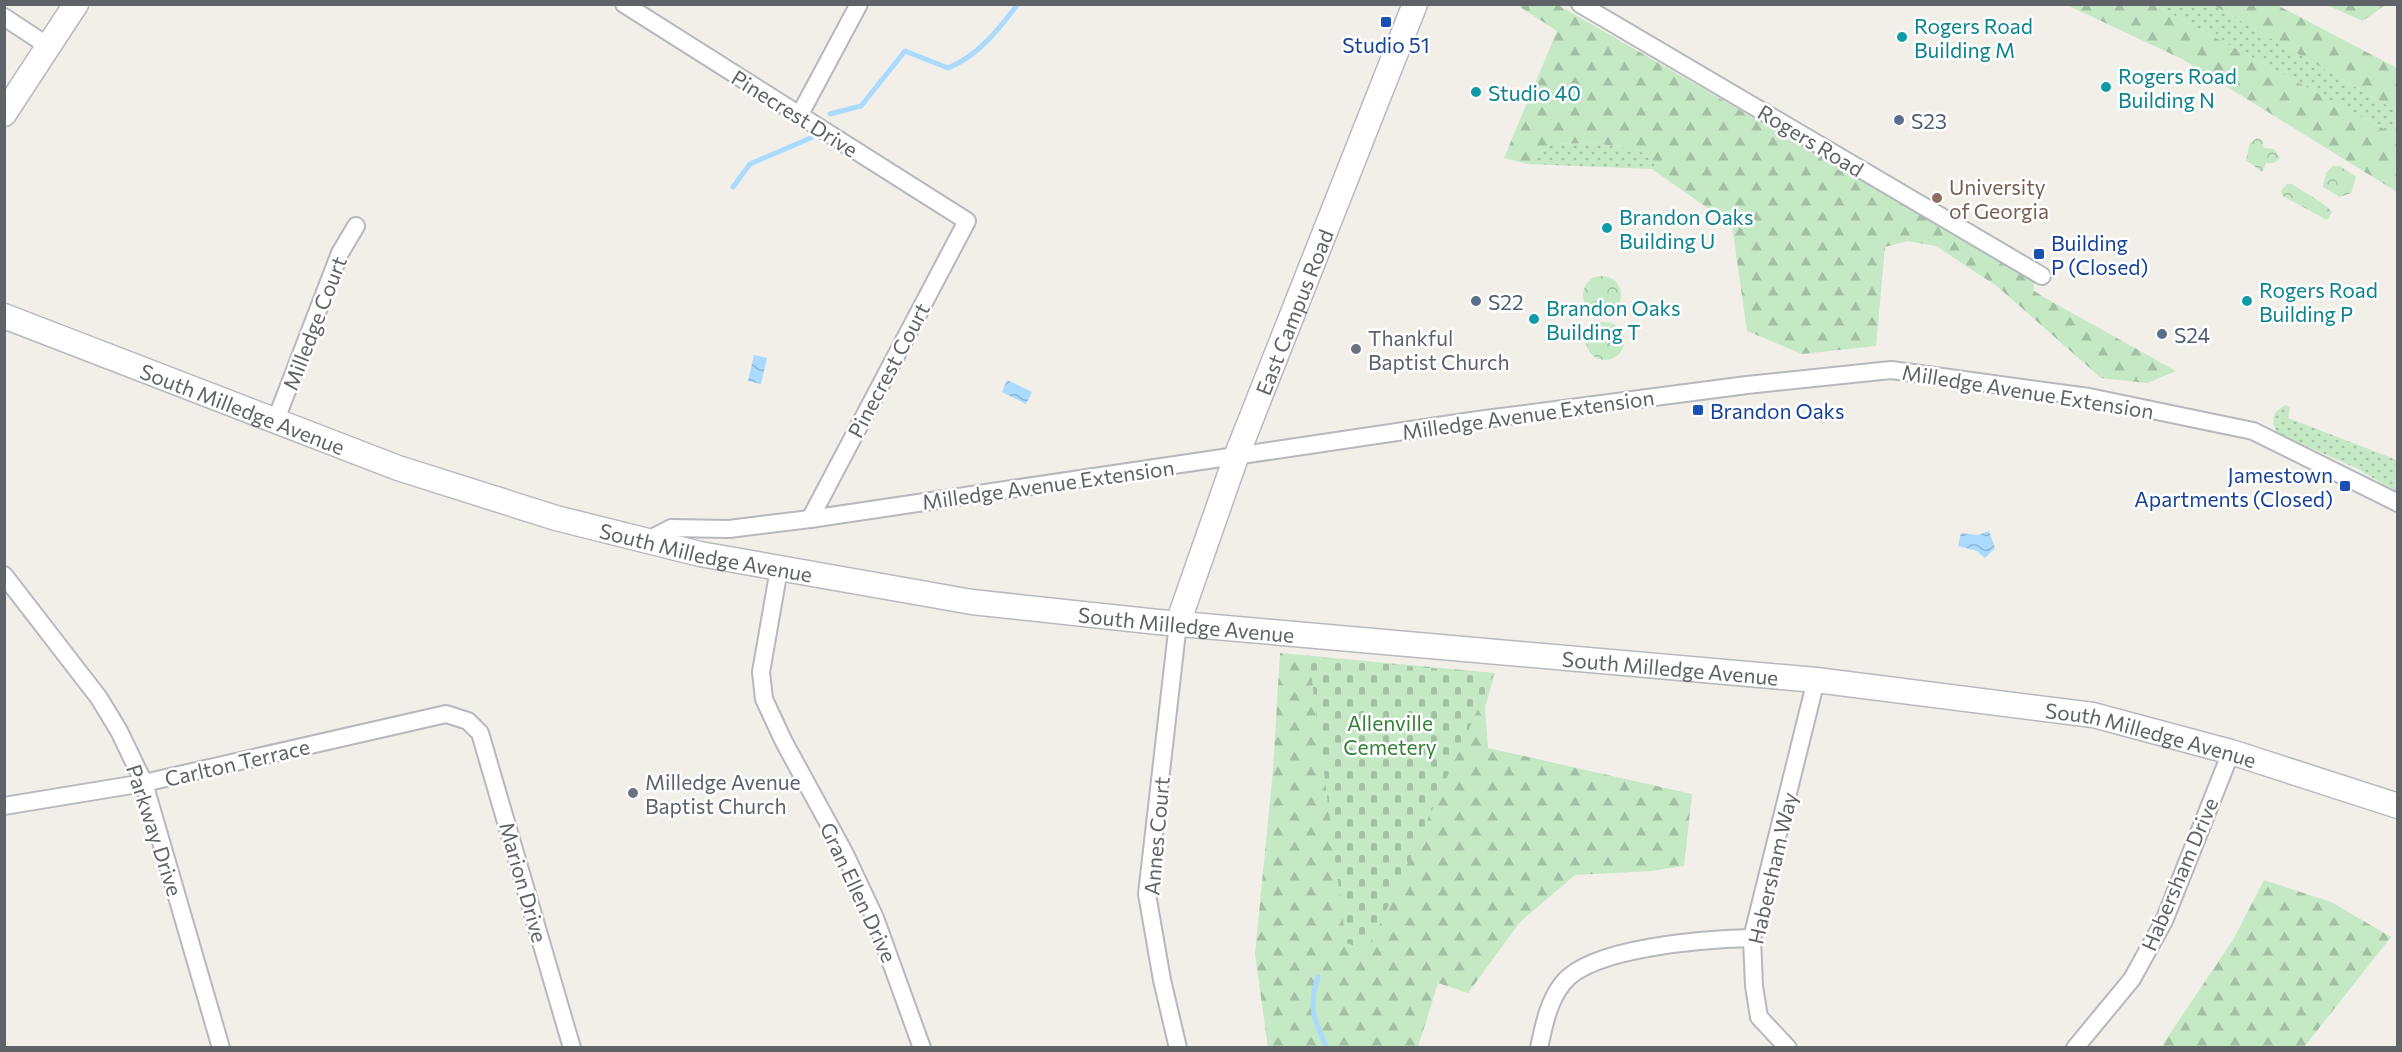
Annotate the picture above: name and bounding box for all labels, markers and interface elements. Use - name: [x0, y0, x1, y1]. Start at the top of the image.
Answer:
- place label: Rogers Road Building M: [1914, 13, 2033, 62]
- marker: Studio 51: [1379, 15, 1393, 29]
- marker: Rogers Road Building M: [1895, 30, 1909, 44]
- place label: Studio 51: [1342, 32, 1430, 57]
- place label: Rogers Road Building N: [2118, 63, 2237, 112]
- street label: Pinecrest Drive: [727, 64, 863, 162]
- place label: Studio 40: [1488, 80, 1581, 105]
- marker: Rogers Road Building N: [2099, 80, 2113, 94]
- marker: Studio 40: [1469, 85, 1483, 99]
- street label: Rogers Road: [1754, 99, 1868, 181]
- place label: S23: [1911, 108, 1947, 133]
- marker: S23: [1892, 113, 1906, 127]
- place label: University of Georgia: [1949, 174, 2049, 223]
- marker: University of Georgia: [1930, 191, 1944, 205]
- place label: Brandon Oaks Building U: [1619, 204, 1754, 253]
- marker: Brandon Oaks Building U: [1600, 221, 1614, 235]
- street label: East Campus Road: [1249, 225, 1337, 398]
- place label: Building P (Closed): [2051, 230, 2148, 279]
- marker: Building P (Closed): [2032, 247, 2046, 261]
- street label: Milledge Court: [277, 253, 351, 393]
- place label: Rogers Road Building P: [2259, 277, 2378, 326]
- place label: S22: [1488, 289, 1524, 314]
- marker: S22: [1469, 294, 1483, 308]
- marker: Rogers Road Building P: [2240, 294, 2254, 308]
- place label: Brandon Oaks Building T: [1546, 295, 1681, 344]
- street label: Pinecrest Court: [842, 298, 934, 442]
- marker: Brandon Oaks Building T: [1527, 312, 1541, 326]
- place label: S24: [2174, 322, 2211, 347]
- place label: Thankful Baptist Church: [1368, 325, 1510, 374]
- marker: S24: [2155, 327, 2169, 341]
- marker: Thankful Baptist Church: [1349, 342, 1363, 356]
- street label: South Milledge Avenue: [137, 357, 349, 459]
- street label: Milledge Avenue Extension: [1900, 359, 2156, 423]
- street label: Milledge Avenue Extension: [1400, 384, 1656, 444]
- place label: Brandon Oaks: [1710, 398, 1845, 423]
- marker: Brandon Oaks: [1691, 403, 1705, 417]
- street label: Milledge Avenue Extension: [920, 454, 1176, 514]
- place label: Jamestown Apartments (Closed): [2134, 462, 2333, 511]
- marker: Jamestown Apartments (Closed): [2338, 479, 2352, 493]
- street label: South Milledge Avenue: [597, 517, 815, 586]
- street label: South Milledge Avenue: [1077, 601, 1295, 646]
- street label: South Milledge Avenue: [1561, 645, 1780, 689]
- street label: South Milledge Avenue: [2044, 697, 2260, 772]
- park label: Allenville Cemetery: [1343, 710, 1437, 759]
- street label: Carlton Terrace: [162, 733, 312, 791]
- street label: Parkway Drive: [122, 761, 188, 899]
- place label: Milledge Avenue Baptist Church: [645, 769, 801, 818]
- street label: Annes Court: [1138, 776, 1174, 896]
- marker: Milledge Avenue Baptist Church: [626, 786, 640, 800]
- street label: Habersham Way: [1742, 790, 1802, 946]
- street label: Habersham Drive: [2135, 794, 2223, 954]
- street label: Gran Ellen Drive: [816, 818, 902, 966]
- street label: Marion Drive: [495, 819, 553, 945]

